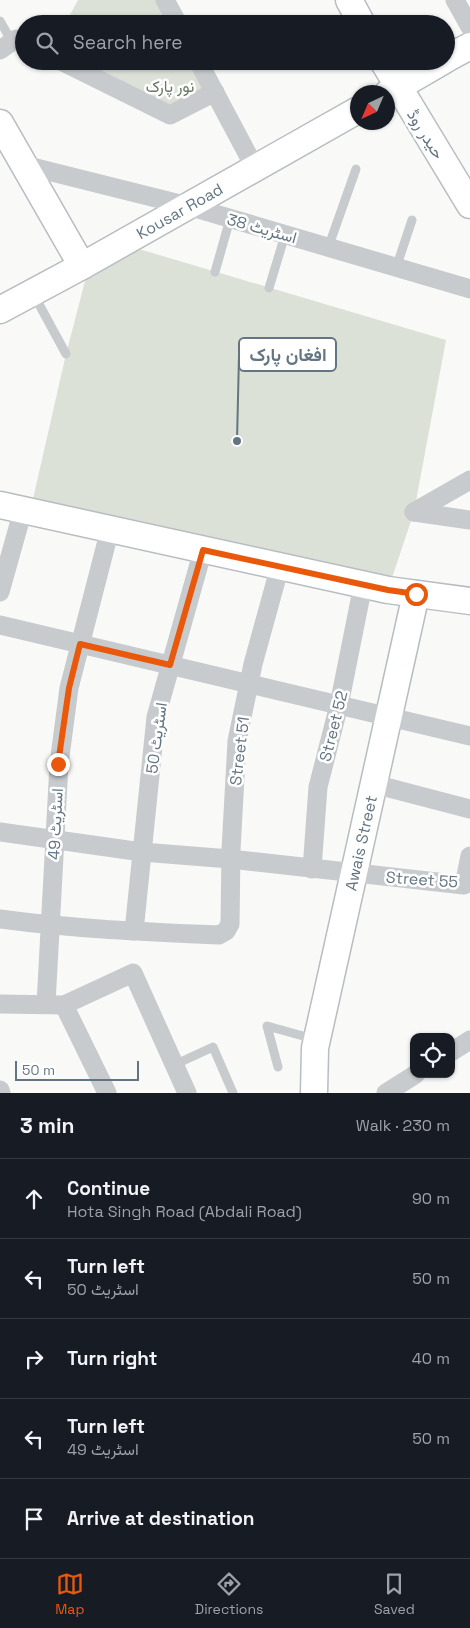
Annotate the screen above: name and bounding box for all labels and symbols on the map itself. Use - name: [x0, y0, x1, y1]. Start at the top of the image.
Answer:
- park label: نور پارک: [146, 76, 194, 98]
- north arrow: [350, 85, 395, 130]
- street label: حیدر روڈ: [402, 106, 449, 163]
- street label: Kousar Road: [133, 179, 227, 244]
- street label: اسٹریٹ 38: [225, 209, 299, 248]
- callout: افغان پارک: [239, 338, 336, 371]
- text: افغان پارک: [249, 343, 327, 367]
- route start: [405, 583, 428, 606]
- street label: Street 52: [315, 689, 352, 764]
- street label: اسٹریٹ 50: [141, 701, 172, 775]
- street label: Street 51: [225, 716, 254, 787]
- route end: [47, 753, 70, 776]
- street label: اسٹریٹ 49: [43, 788, 68, 860]
- street label: Awais Street: [340, 793, 382, 893]
- street label: Street 55: [385, 867, 459, 892]
- scale bar: [15, 1058, 139, 1081]

